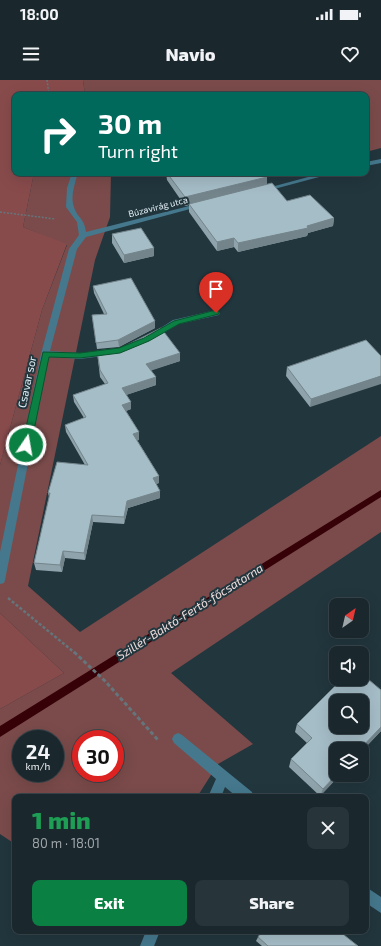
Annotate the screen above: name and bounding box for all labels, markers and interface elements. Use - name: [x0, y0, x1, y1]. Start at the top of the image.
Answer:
- text: 18:00: [20, 5, 59, 23]
- icon: menu: [20, 43, 42, 65]
- text: Navio: [165, 43, 216, 65]
- icon: heart: [339, 43, 361, 65]
- text: 30 m: [98, 106, 162, 140]
- icon: right: [32, 108, 84, 160]
- text: Turn right: [98, 140, 178, 162]
- street label: Búzavirág utca: [127, 194, 189, 219]
- pin: [199, 272, 233, 313]
- icon: arrive: [205, 278, 227, 300]
- street label: Csavar sor: [15, 354, 38, 409]
- position arrow: [5.0, 424, 47.0, 466]
- water label: Szillér-Baktó-Fertő-főcsatorna: [114, 560, 265, 662]
- north arrow: [329, 598, 369, 638]
- map controls: [329, 598, 369, 782]
- button: sound: [329, 646, 369, 686]
- button: search: [329, 694, 369, 734]
- speed limit sign: 30: [72, 730, 124, 782]
- text: 24: [26, 739, 50, 763]
- button: layers: [329, 742, 369, 782]
- text: km/h: [26, 760, 50, 772]
- text: 1 min: [32, 805, 91, 834]
- button: close: [307, 807, 349, 849]
- text: 80 m · 18:01: [32, 835, 100, 851]
- button: Exit: [32, 880, 187, 926]
- button: Share: [195, 880, 349, 926]

